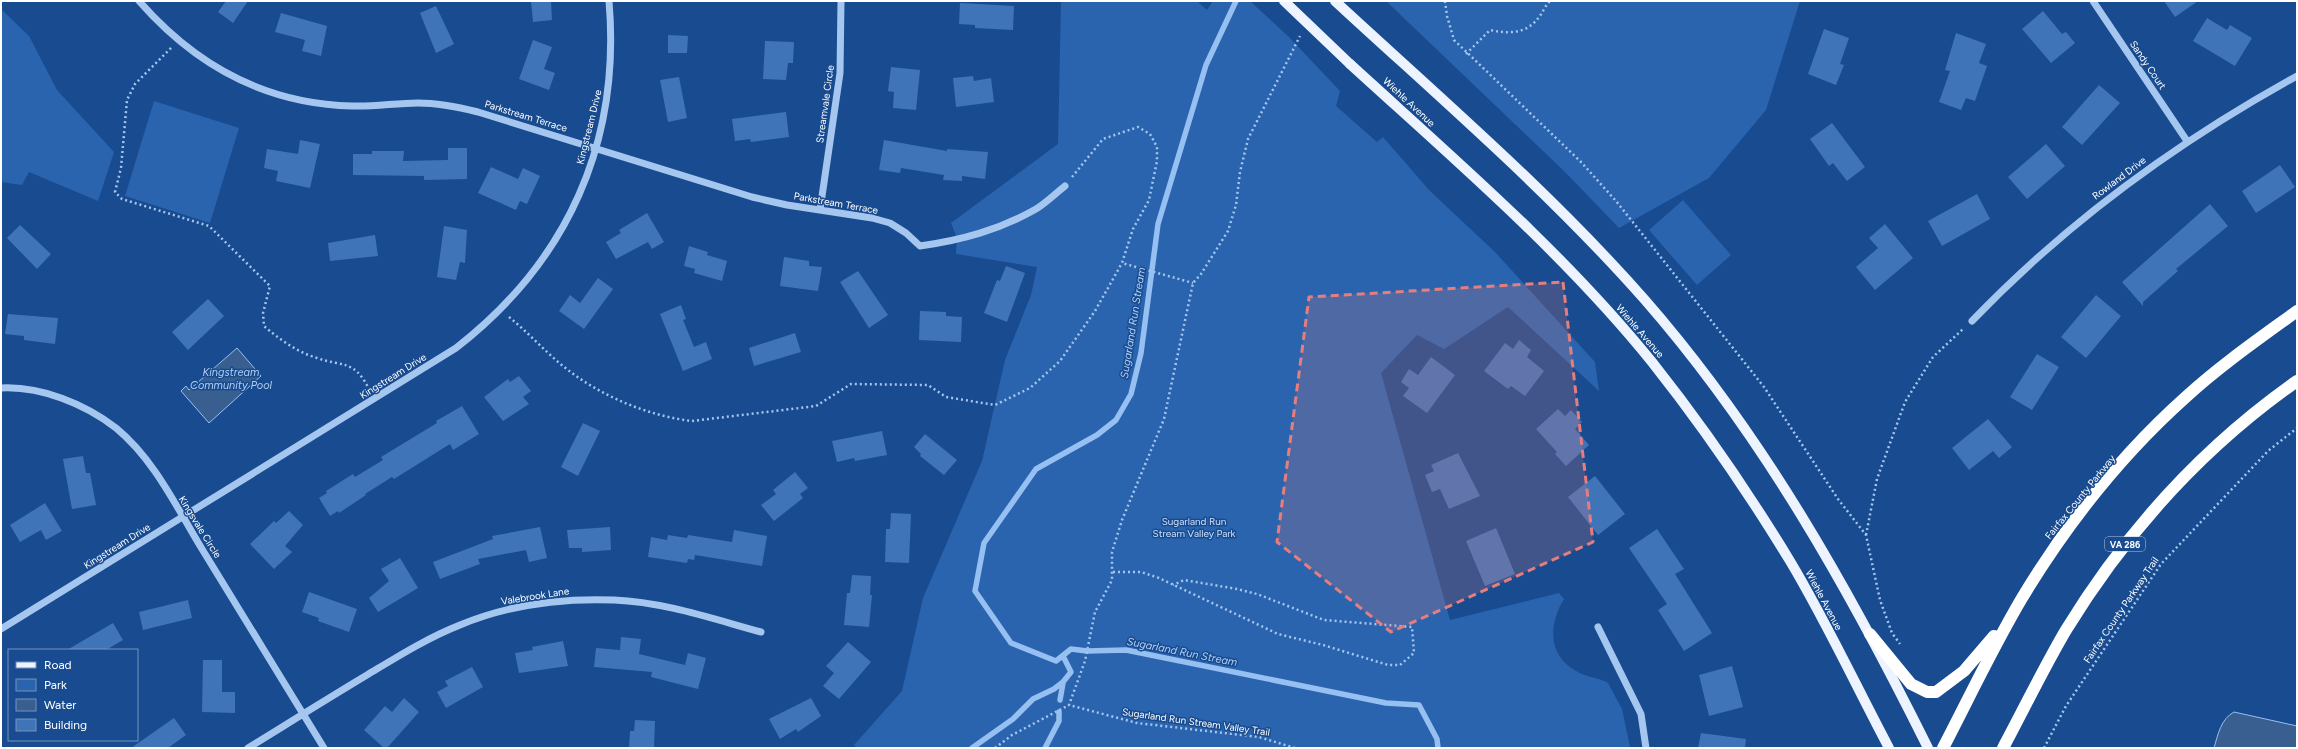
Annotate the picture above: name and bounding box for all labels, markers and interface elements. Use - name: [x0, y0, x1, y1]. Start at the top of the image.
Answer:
- street label: Sandy Court: [2127, 38, 2169, 92]
- street label: Streamvale Circle: [813, 64, 837, 144]
- street label: Wiehle Avenue: [1380, 74, 1438, 130]
- street label: Kingstream Drive: [573, 88, 605, 166]
- street label: Parkstream Terrace: [483, 97, 569, 135]
- street label: Rowland Drive: [2089, 153, 2149, 202]
- street label: Parkstream Terrace: [793, 189, 880, 217]
- water label: Sugarland Run Stream: [1118, 266, 1148, 379]
- street label: Wiehle Avenue: [1613, 301, 1667, 361]
- street label: Kingstream Drive: [357, 350, 429, 402]
- water label: Kingstream Community Pool: [190, 366, 273, 392]
- street label: Fairfax County Parkway: [2042, 452, 2119, 542]
- street label: Kingsvale Circle: [176, 494, 225, 561]
- park label: Sugarland Run Stream Valley Park: [1153, 515, 1236, 540]
- street label: Kingstream Drive: [81, 520, 153, 572]
- road number: VA 286: [2105, 537, 2145, 551]
- street label: Fairfax County Parkway Trail: [2081, 554, 2161, 666]
- street label: Wiehle Avenue: [1803, 567, 1846, 633]
- street label: Valebrook Lane: [500, 584, 571, 608]
- water label: Sugarland Run Stream: [1126, 635, 1239, 669]
- legend: [8, 649, 138, 741]
- text: Road: [44, 658, 72, 672]
- text: Park: [44, 678, 67, 692]
- text: Water: [44, 698, 76, 712]
- street label: Sugarland Run Stream Valley Trail: [1121, 705, 1271, 739]
- text: Building: [44, 718, 87, 732]

